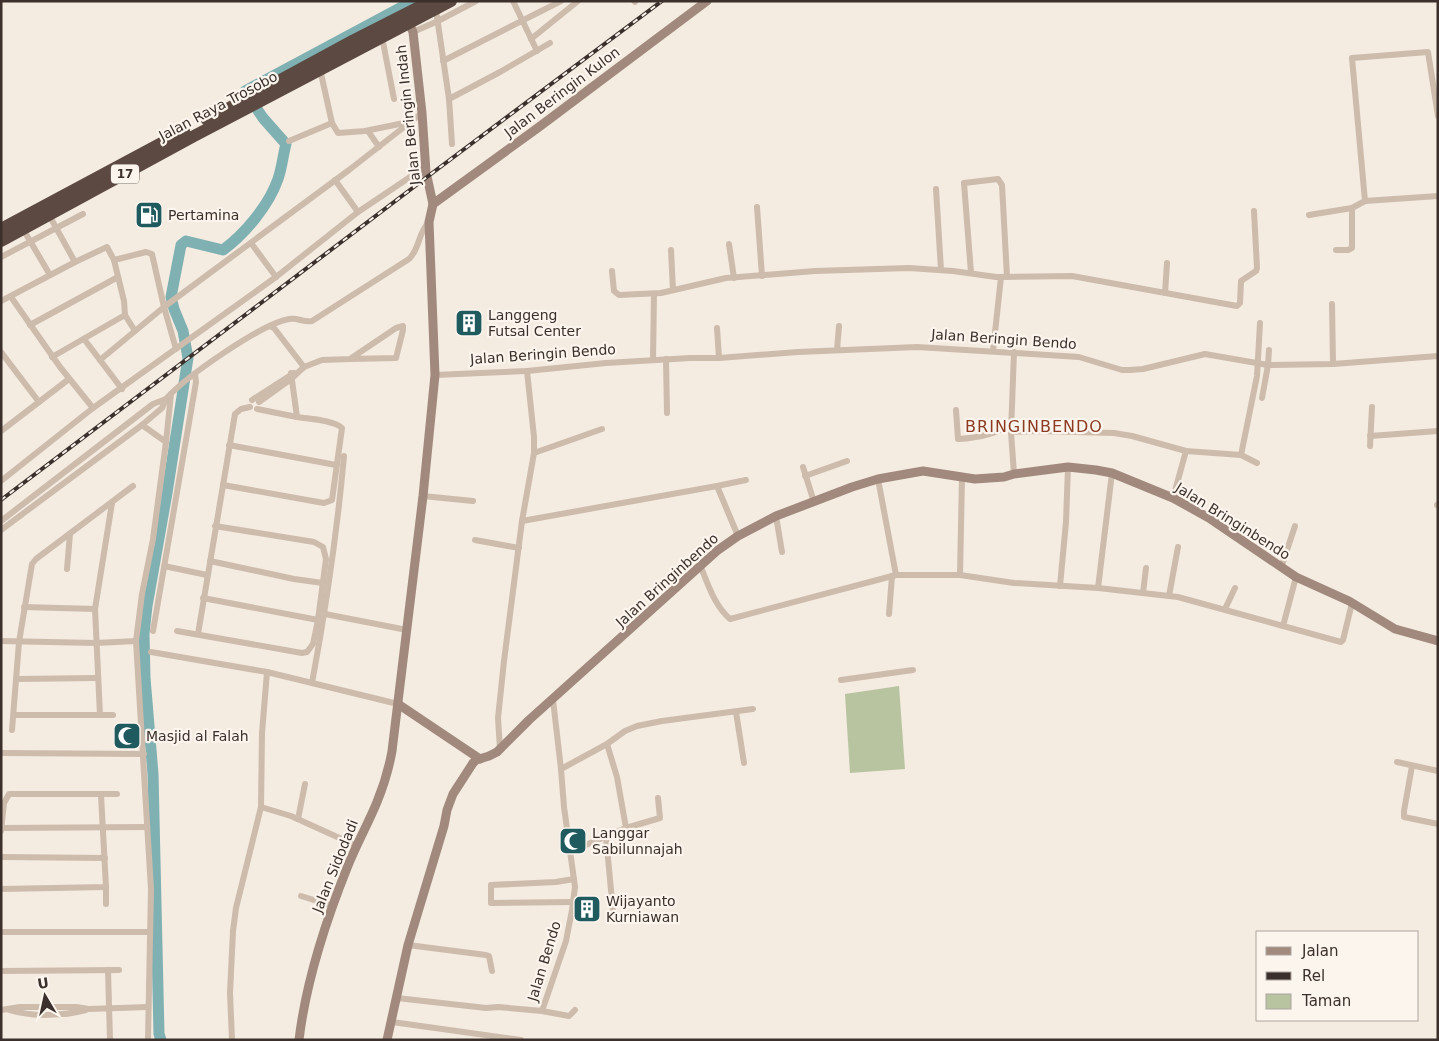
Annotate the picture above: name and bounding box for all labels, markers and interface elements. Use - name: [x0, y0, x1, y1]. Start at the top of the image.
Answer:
- street label: Jalan Beringin Kulon: [500, 43, 623, 141]
- street label: Jalan Beringin Indah: [393, 44, 423, 187]
- street label: Jalan Raya Trosobo: [155, 68, 280, 144]
- road number: 17: [111, 164, 139, 183]
- fuel station icon: Pertamina: [134, 200, 164, 230]
- place label: Pertamina: [168, 207, 239, 223]
- place label: Langgeng Futsal Center: [488, 307, 581, 339]
- building icon: Langgeng Futsal Center: [454, 308, 484, 338]
- street label: Jalan Beringin Bendo: [930, 326, 1077, 352]
- street label: Jalan Beringin Bendo: [469, 341, 616, 367]
- district label: BRINGINBENDO: [965, 417, 1103, 436]
- street label: Jalan Bringinbendo: [1172, 479, 1293, 563]
- street label: Jalan Bringinbendo: [612, 530, 721, 631]
- mosque icon: Masjid al Falah: [112, 721, 142, 751]
- place label: Masjid al Falah: [146, 728, 249, 744]
- street label: Jalan Sidodadi: [309, 817, 361, 916]
- place label: Langgar Sabilunnajah: [592, 825, 683, 857]
- mosque icon: Langgar Sabilunnajah: [558, 826, 588, 856]
- place label: Wijayanto Kurniawan: [606, 893, 679, 925]
- building icon: Wijayanto Kurniawan: [572, 894, 602, 924]
- street label: Jalan Bendo: [524, 919, 564, 1004]
- legend: [1256, 931, 1419, 1021]
- text: Jalan: [1301, 942, 1338, 960]
- text: Rel: [1302, 967, 1325, 985]
- north arrow: [20, 971, 70, 1021]
- text: U: [36, 974, 50, 992]
- text: Taman: [1301, 992, 1351, 1010]

